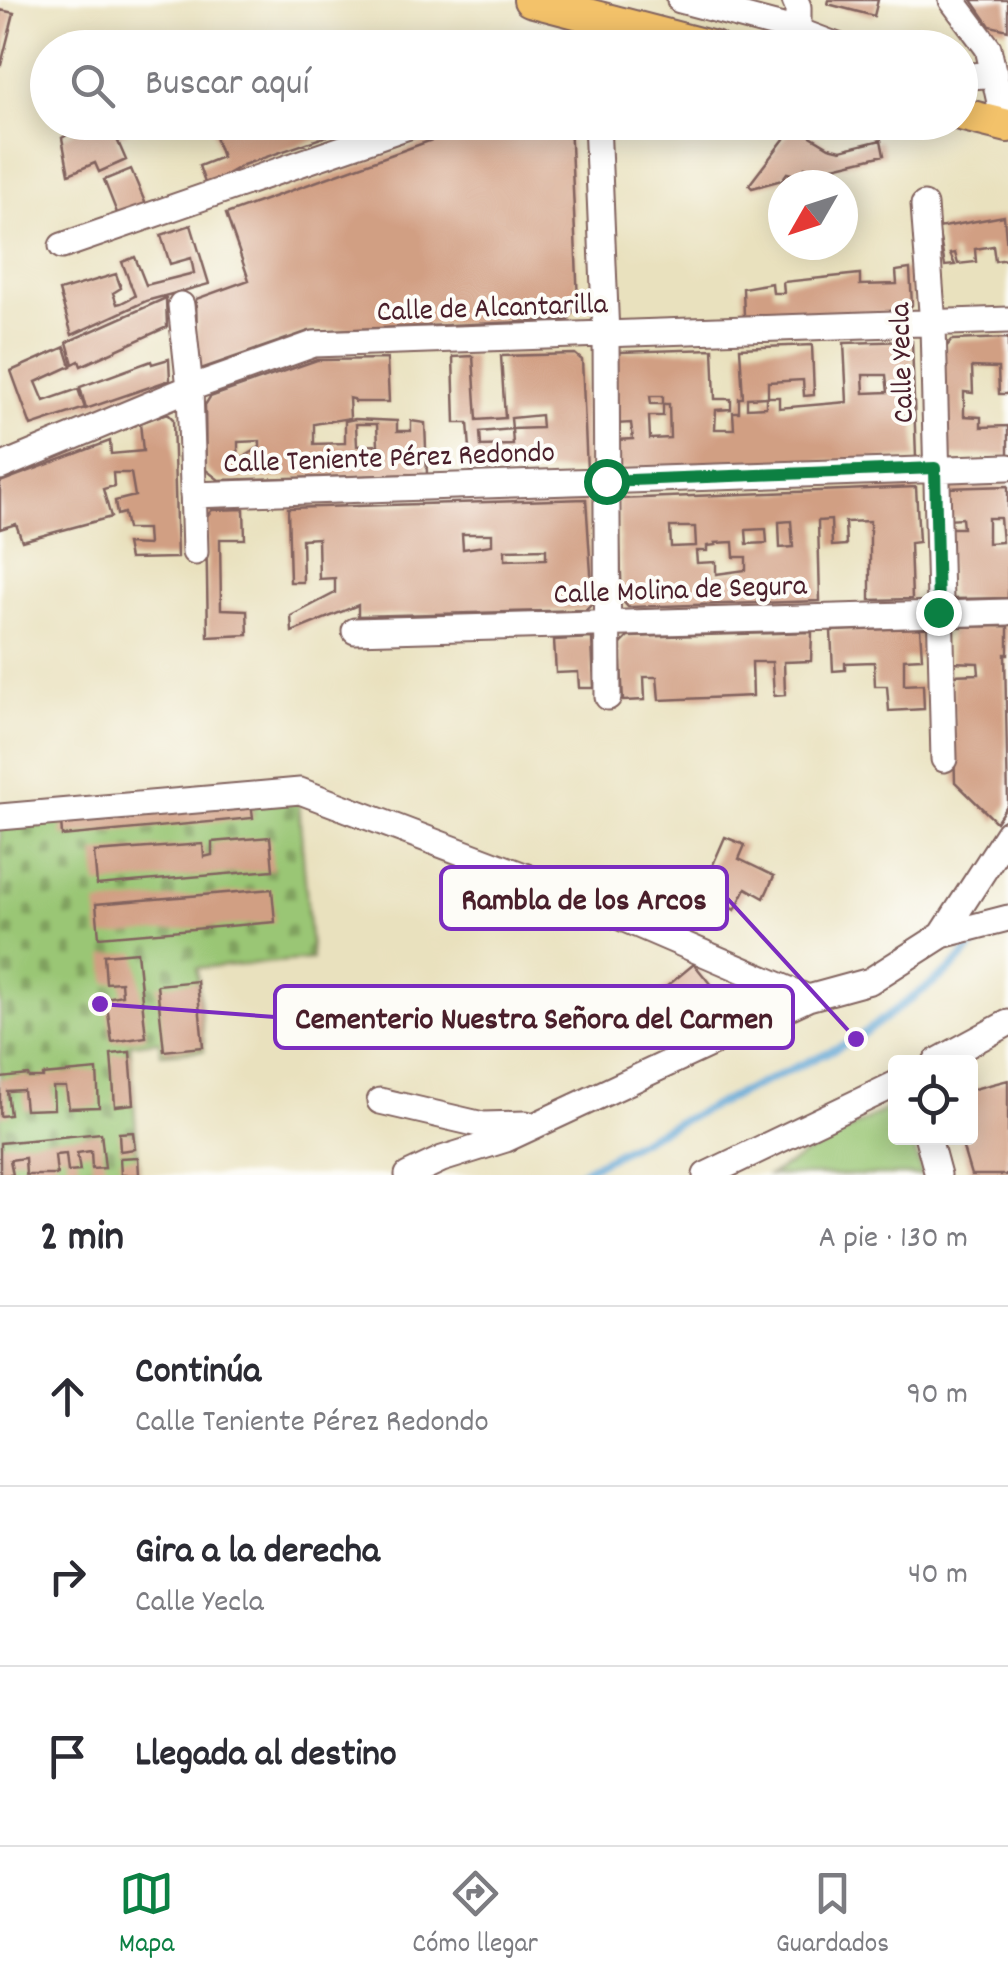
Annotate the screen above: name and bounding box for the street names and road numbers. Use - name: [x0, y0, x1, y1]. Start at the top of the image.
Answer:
- street label: Calle de Alcantarilla: [376, 285, 609, 336]
- street label: Calle Yecla: [881, 301, 928, 424]
- street label: Calle Teniente Pérez Redondo: [223, 433, 556, 488]
- street label: Calle Molina de Segura: [553, 567, 808, 618]

